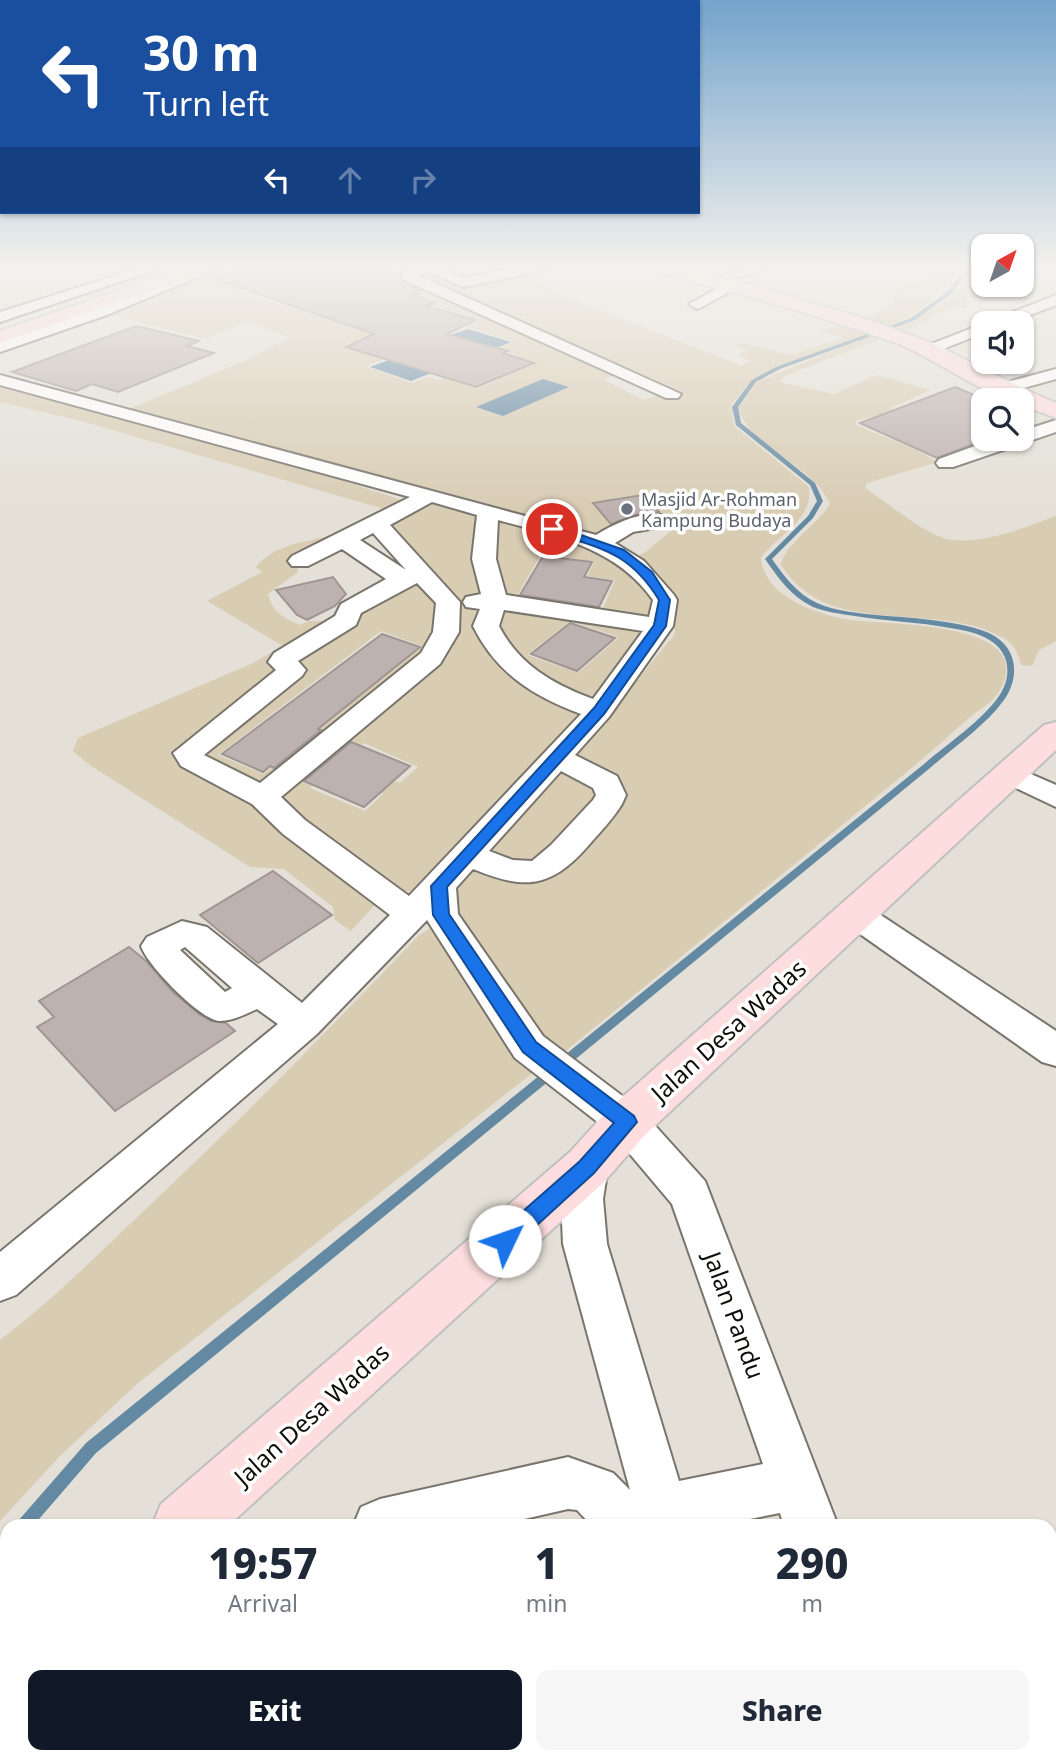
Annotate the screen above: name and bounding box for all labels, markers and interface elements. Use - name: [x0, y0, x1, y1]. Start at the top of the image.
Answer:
- text: 30 m: [143, 19, 260, 85]
- icon: left: [28, 28, 119, 119]
- text: Turn left: [143, 82, 269, 125]
- icon: left: [258, 161, 296, 199]
- icon: ahead: [331, 161, 369, 199]
- icon: right: [404, 161, 442, 199]
- north arrow: [971, 234, 1034, 298]
- map controls: [971, 234, 1034, 451]
- button: sound: [971, 311, 1034, 374]
- button: search: [971, 388, 1034, 451]
- place label: Masjid Ar-Rohman Kampung Budaya: [641, 487, 797, 532]
- pin: [522, 499, 582, 559]
- marker: Masjid Ar-Rohman Kampung Budaya: [619, 501, 635, 517]
- icon: arrive: [533, 510, 571, 548]
- street label: Jalan Desa Wadas: [642, 951, 813, 1110]
- position arrow: [468, 1204, 542, 1278]
- street label: Jalan Pandu: [696, 1245, 773, 1383]
- street label: Jalan Desa Wadas: [225, 1335, 396, 1494]
- text: 19:57: [208, 1534, 317, 1591]
- text: 1: [534, 1534, 559, 1591]
- text: 290: [776, 1534, 849, 1591]
- text: Arrival: [228, 1587, 298, 1619]
- text: min: [526, 1587, 567, 1619]
- text: m: [801, 1587, 823, 1619]
- button: Exit: [28, 1670, 522, 1750]
- button: Share: [536, 1670, 1029, 1750]

